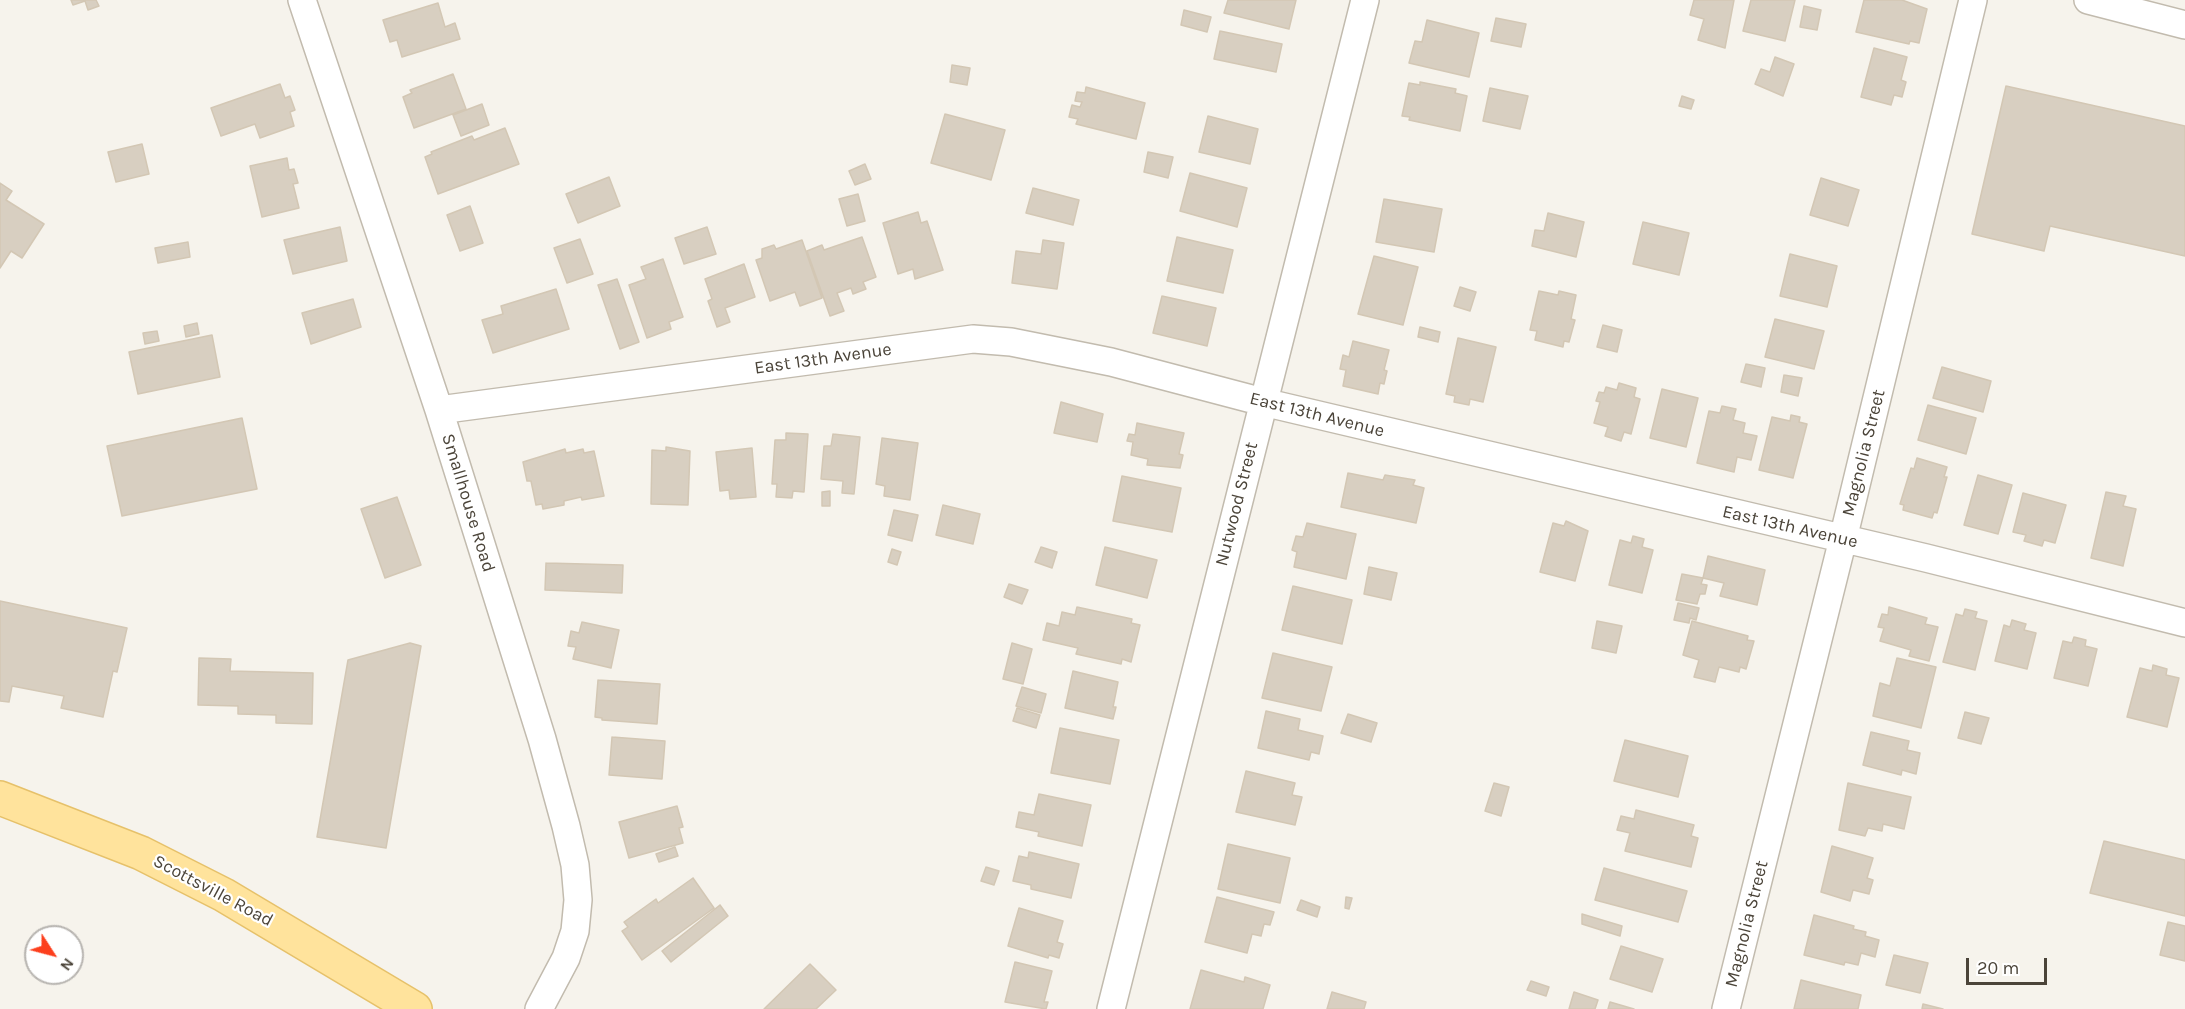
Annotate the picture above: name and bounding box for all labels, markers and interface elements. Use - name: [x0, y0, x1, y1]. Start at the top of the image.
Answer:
- street label: East 13th Avenue: [753, 339, 893, 379]
- street label: Magnolia Street: [1838, 387, 1890, 519]
- street label: East 13th Avenue: [1247, 388, 1387, 442]
- street label: Smallhouse Road: [437, 431, 499, 575]
- street label: Nutwood Street: [1211, 440, 1263, 568]
- street label: East 13th Avenue: [1720, 501, 1860, 553]
- street label: Scottsville Road: [149, 850, 277, 932]
- street label: Magnolia Street: [1721, 858, 1773, 990]
- north arrow: [24, 925, 84, 985]
- scale bar: [1969, 946, 2050, 984]
- text: N: [56, 954, 78, 975]
- text: 20 m: [1977, 957, 2019, 979]

